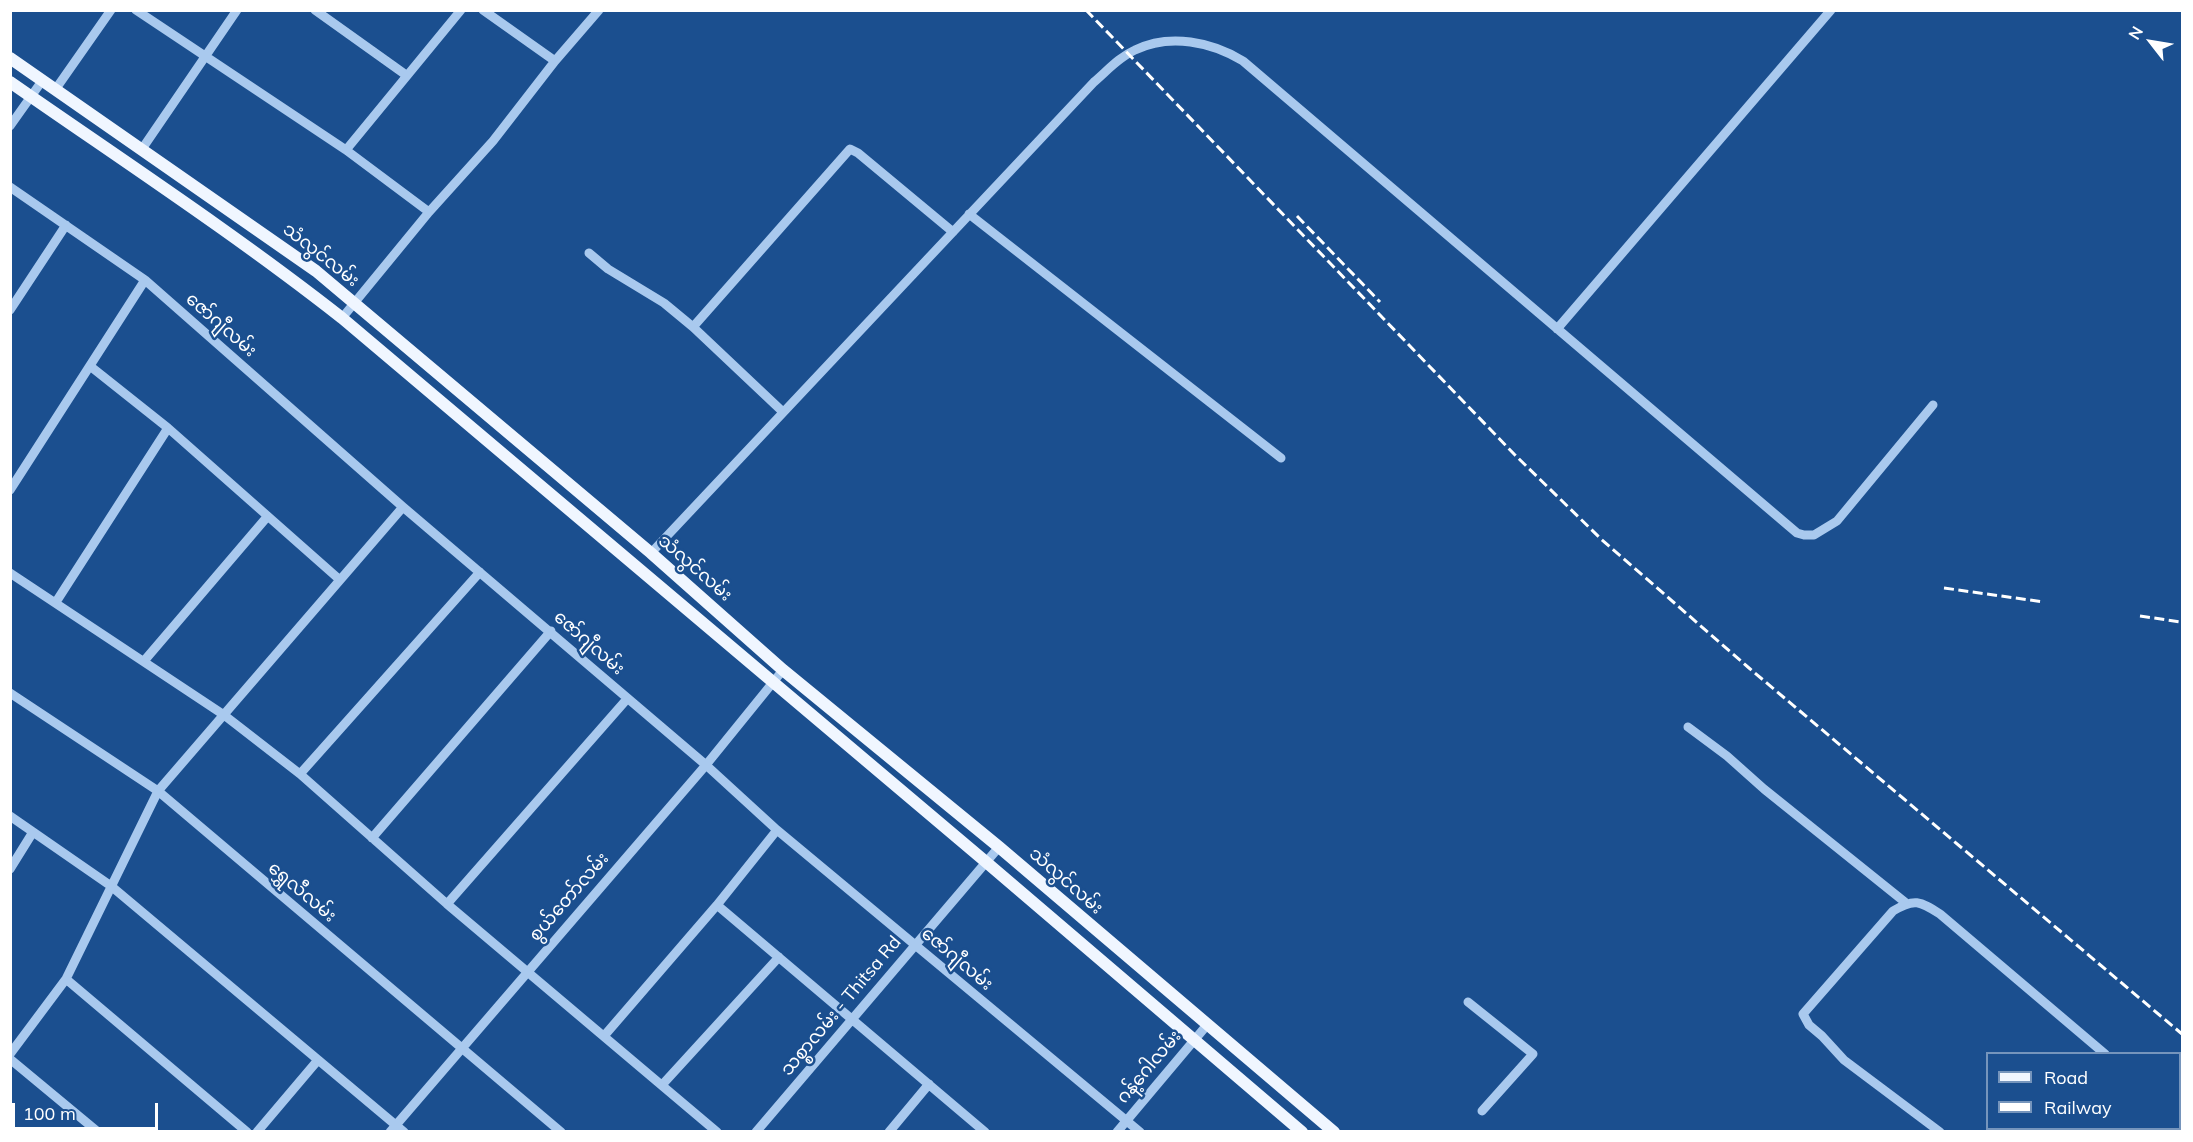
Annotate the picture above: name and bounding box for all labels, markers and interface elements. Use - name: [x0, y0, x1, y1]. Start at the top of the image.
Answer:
- north arrow: [2121, 12, 2181, 72]
- text: N: [2124, 22, 2147, 43]
- street label: သံလွင်လမ်း: [279, 219, 363, 291]
- street label: ဇော်ဂျီလမ်း: [181, 288, 261, 362]
- street label: သံလွင်လမ်း: [654, 530, 736, 606]
- street label: ဇော်ဂျီလမ်း: [549, 606, 629, 680]
- street label: သံလွင်လမ်း: [1025, 843, 1107, 919]
- street label: စွယ်တော်လမ်း: [525, 848, 613, 946]
- street label: ရွှေလီလမ်း: [263, 857, 341, 927]
- street label: ဇော်ဂျီလမ်း: [917, 923, 997, 995]
- street label: သစ္စာလမ်း - Thitsa Rd: [776, 932, 906, 1080]
- street label: ဂန့်ဂေါလမ်း: [1112, 1026, 1186, 1108]
- legend: [1986, 1052, 2181, 1130]
- text: Road: [2044, 1066, 2088, 1089]
- scale bar: [15, 1091, 160, 1129]
- text: Railway: [2044, 1096, 2112, 1119]
- text: 100 m: [23, 1102, 76, 1125]

